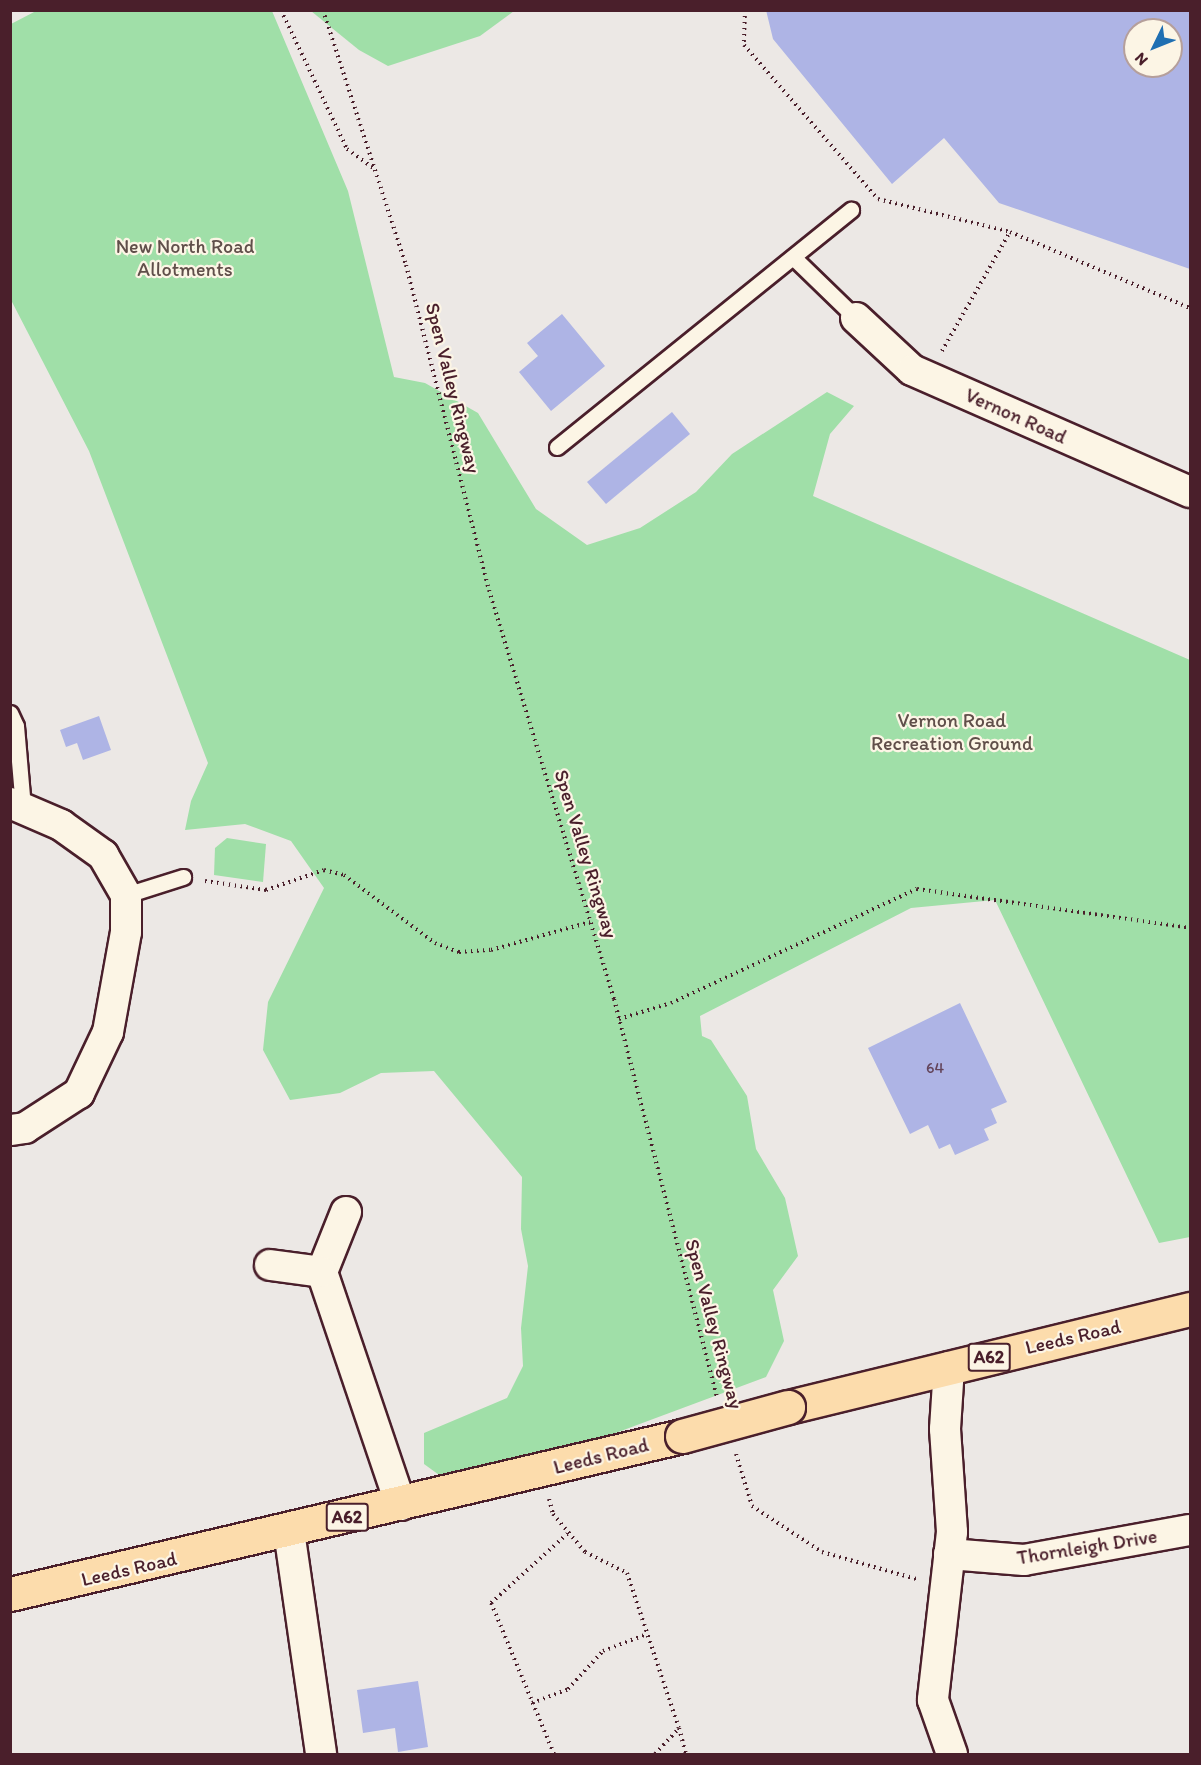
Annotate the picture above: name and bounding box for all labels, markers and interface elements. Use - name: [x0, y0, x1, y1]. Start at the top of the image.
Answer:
- north arrow: [1123, 18, 1183, 78]
- text: N: [1130, 49, 1152, 70]
- park label: New North Road Allotments: [116, 235, 254, 282]
- street label: Spen Valley Ringway: [420, 301, 486, 475]
- street label: Vernon Road: [962, 383, 1070, 449]
- park label: Vernon Road Recreation Ground: [871, 708, 1033, 755]
- street label: Spen Valley Ringway: [549, 767, 623, 941]
- house number: 64: [926, 1058, 944, 1078]
- street label: Spen Valley Ringway: [680, 1237, 748, 1411]
- street label: Leeds Road: [1023, 1314, 1123, 1360]
- road number: A62: [966, 1342, 1012, 1372]
- street label: Leeds Road: [551, 1433, 651, 1479]
- road number: A62: [324, 1502, 370, 1532]
- street label: Thornleigh Drive: [1015, 1524, 1159, 1570]
- street label: Leeds Road: [79, 1546, 179, 1592]

